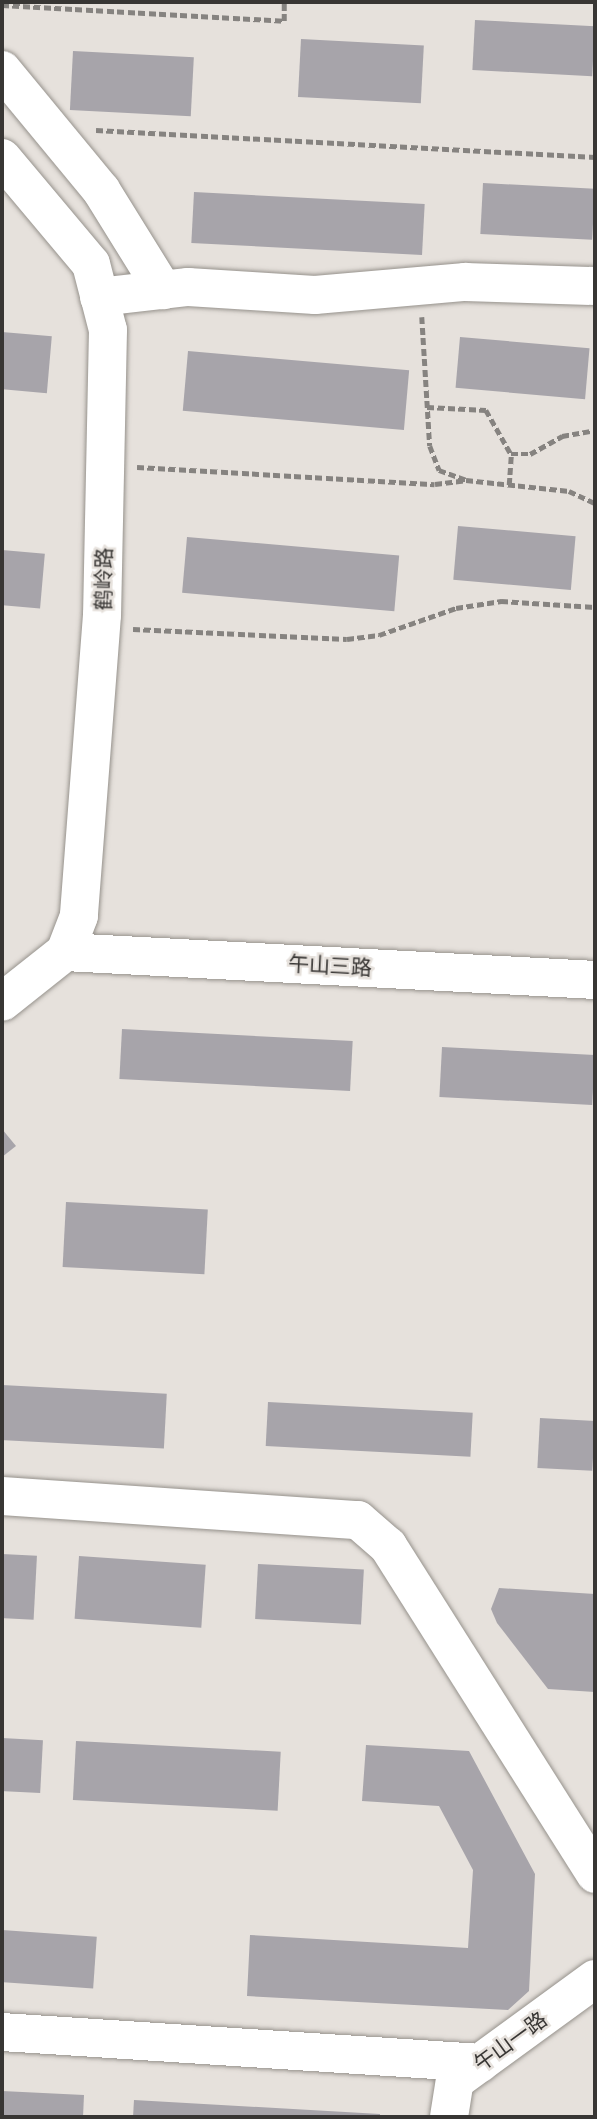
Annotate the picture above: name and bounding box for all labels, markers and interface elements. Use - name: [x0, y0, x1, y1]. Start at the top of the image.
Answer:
- street label: 鹤岭路: [90, 547, 116, 611]
- street label: 午山三路: [287, 950, 373, 980]
- street label: 午山一路: [469, 2006, 551, 2076]

